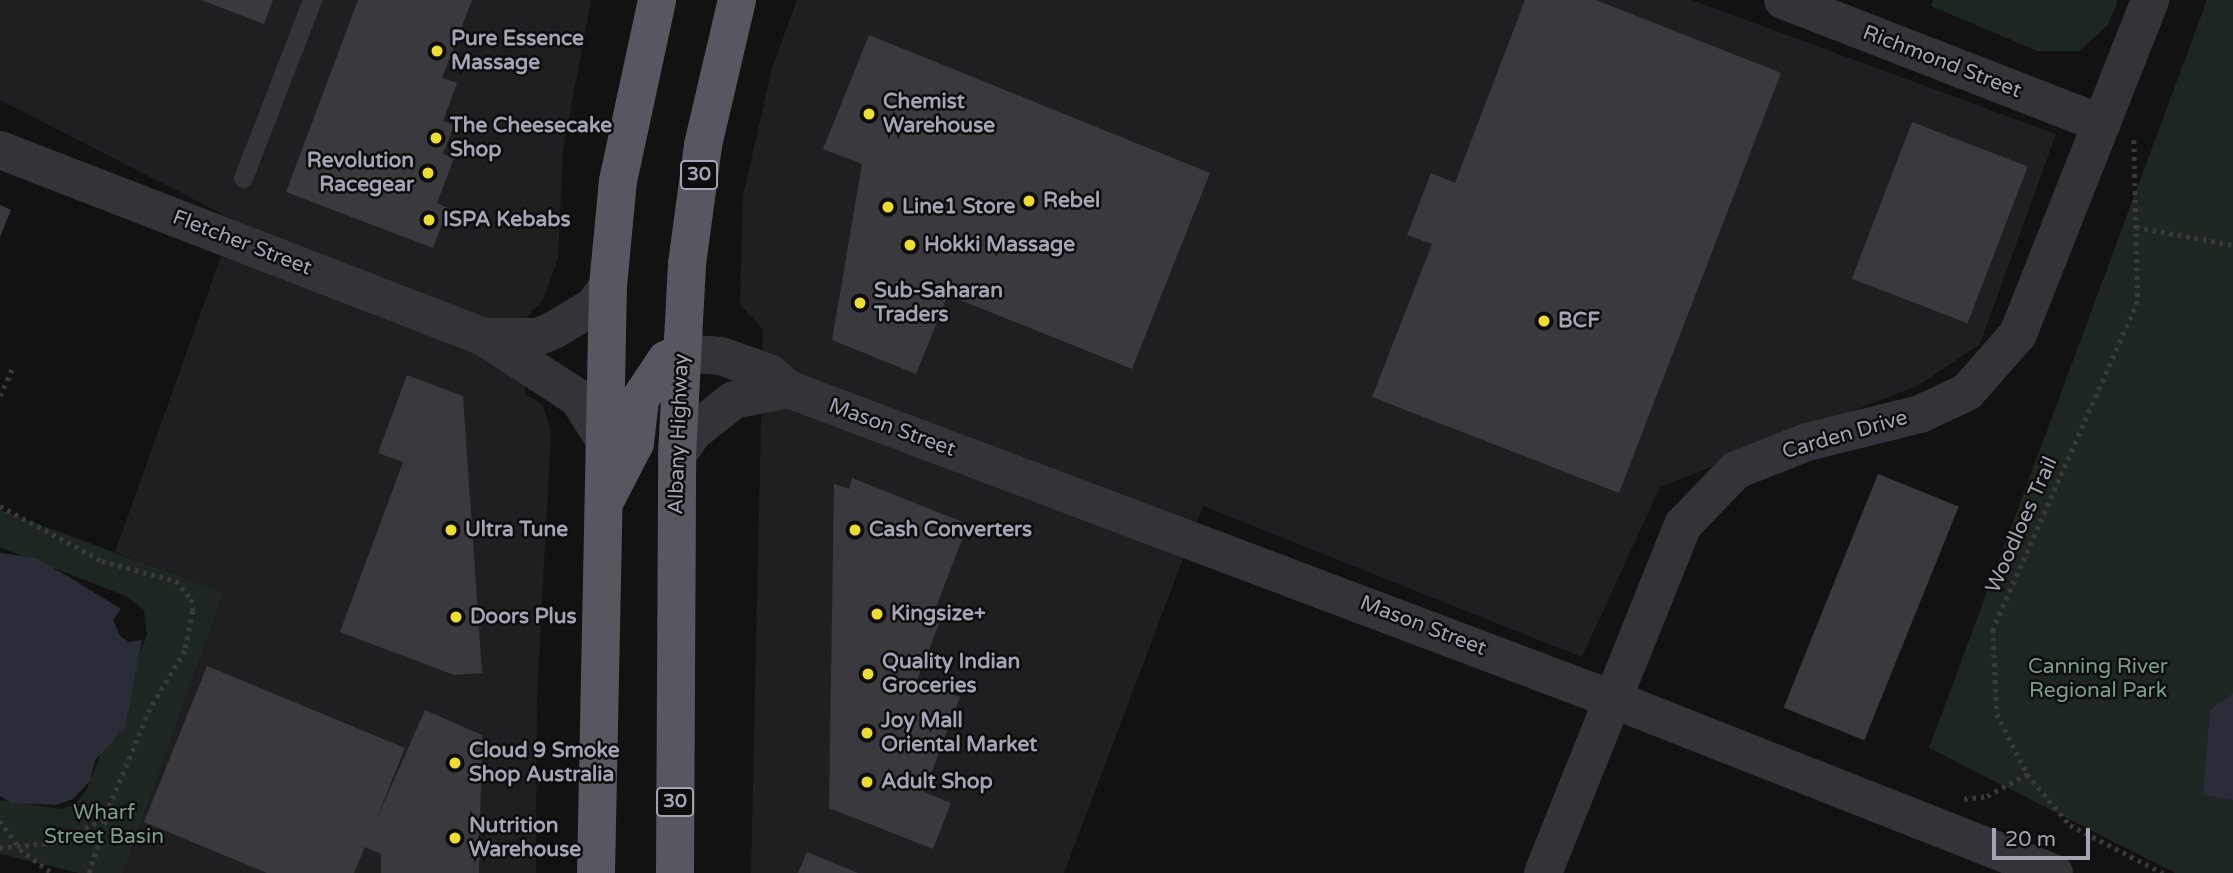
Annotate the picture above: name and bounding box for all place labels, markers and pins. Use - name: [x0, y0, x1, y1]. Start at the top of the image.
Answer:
- place label: Pure Essence Massage: [451, 26, 584, 76]
- marker: Pure Essence Massage: [429, 43, 445, 59]
- place label: Chemist Warehouse: [883, 89, 995, 139]
- marker: Chemist Warehouse: [861, 106, 877, 122]
- place label: The Cheesecake Shop: [450, 113, 612, 163]
- marker: The Cheesecake Shop: [428, 130, 444, 146]
- place label: Revolution Racegear: [307, 148, 414, 198]
- marker: Revolution Racegear: [420, 165, 436, 181]
- place label: Rebel: [1043, 188, 1100, 214]
- marker: Rebel: [1021, 193, 1037, 209]
- place label: Line1 Store: [902, 194, 1015, 220]
- marker: Line1 Store: [880, 199, 896, 215]
- place label: ISPA Kebabs: [443, 207, 571, 233]
- marker: ISPA Kebabs: [421, 212, 437, 228]
- place label: Hokki Massage: [924, 232, 1075, 258]
- marker: Hokki Massage: [902, 237, 918, 253]
- place label: Sub-Saharan Traders: [874, 278, 1003, 328]
- marker: Sub-Saharan Traders: [852, 295, 868, 311]
- place label: BCF: [1558, 308, 1600, 334]
- marker: BCF: [1536, 313, 1552, 329]
- place label: Ultra Tune: [465, 517, 568, 543]
- place label: Cash Converters: [869, 517, 1032, 543]
- marker: Ultra Tune: [443, 522, 459, 538]
- marker: Cash Converters: [847, 522, 863, 538]
- place label: Kingsize+: [891, 601, 986, 627]
- place label: Doors Plus: [470, 604, 577, 630]
- marker: Kingsize+: [869, 606, 885, 622]
- marker: Doors Plus: [448, 609, 464, 625]
- place label: Quality Indian Groceries: [882, 649, 1020, 699]
- marker: Quality Indian Groceries: [860, 666, 876, 682]
- place label: Joy Mall Oriental Market: [881, 708, 1037, 758]
- marker: Joy Mall Oriental Market: [859, 725, 875, 741]
- place label: Cloud 9 Smoke Shop Australia: [469, 738, 620, 788]
- marker: Cloud 9 Smoke Shop Australia: [447, 755, 463, 771]
- place label: Adult Shop: [881, 769, 993, 795]
- marker: Adult Shop: [859, 774, 875, 790]
- place label: Nutrition Warehouse: [469, 813, 581, 863]
- marker: Nutrition Warehouse: [447, 830, 463, 846]

